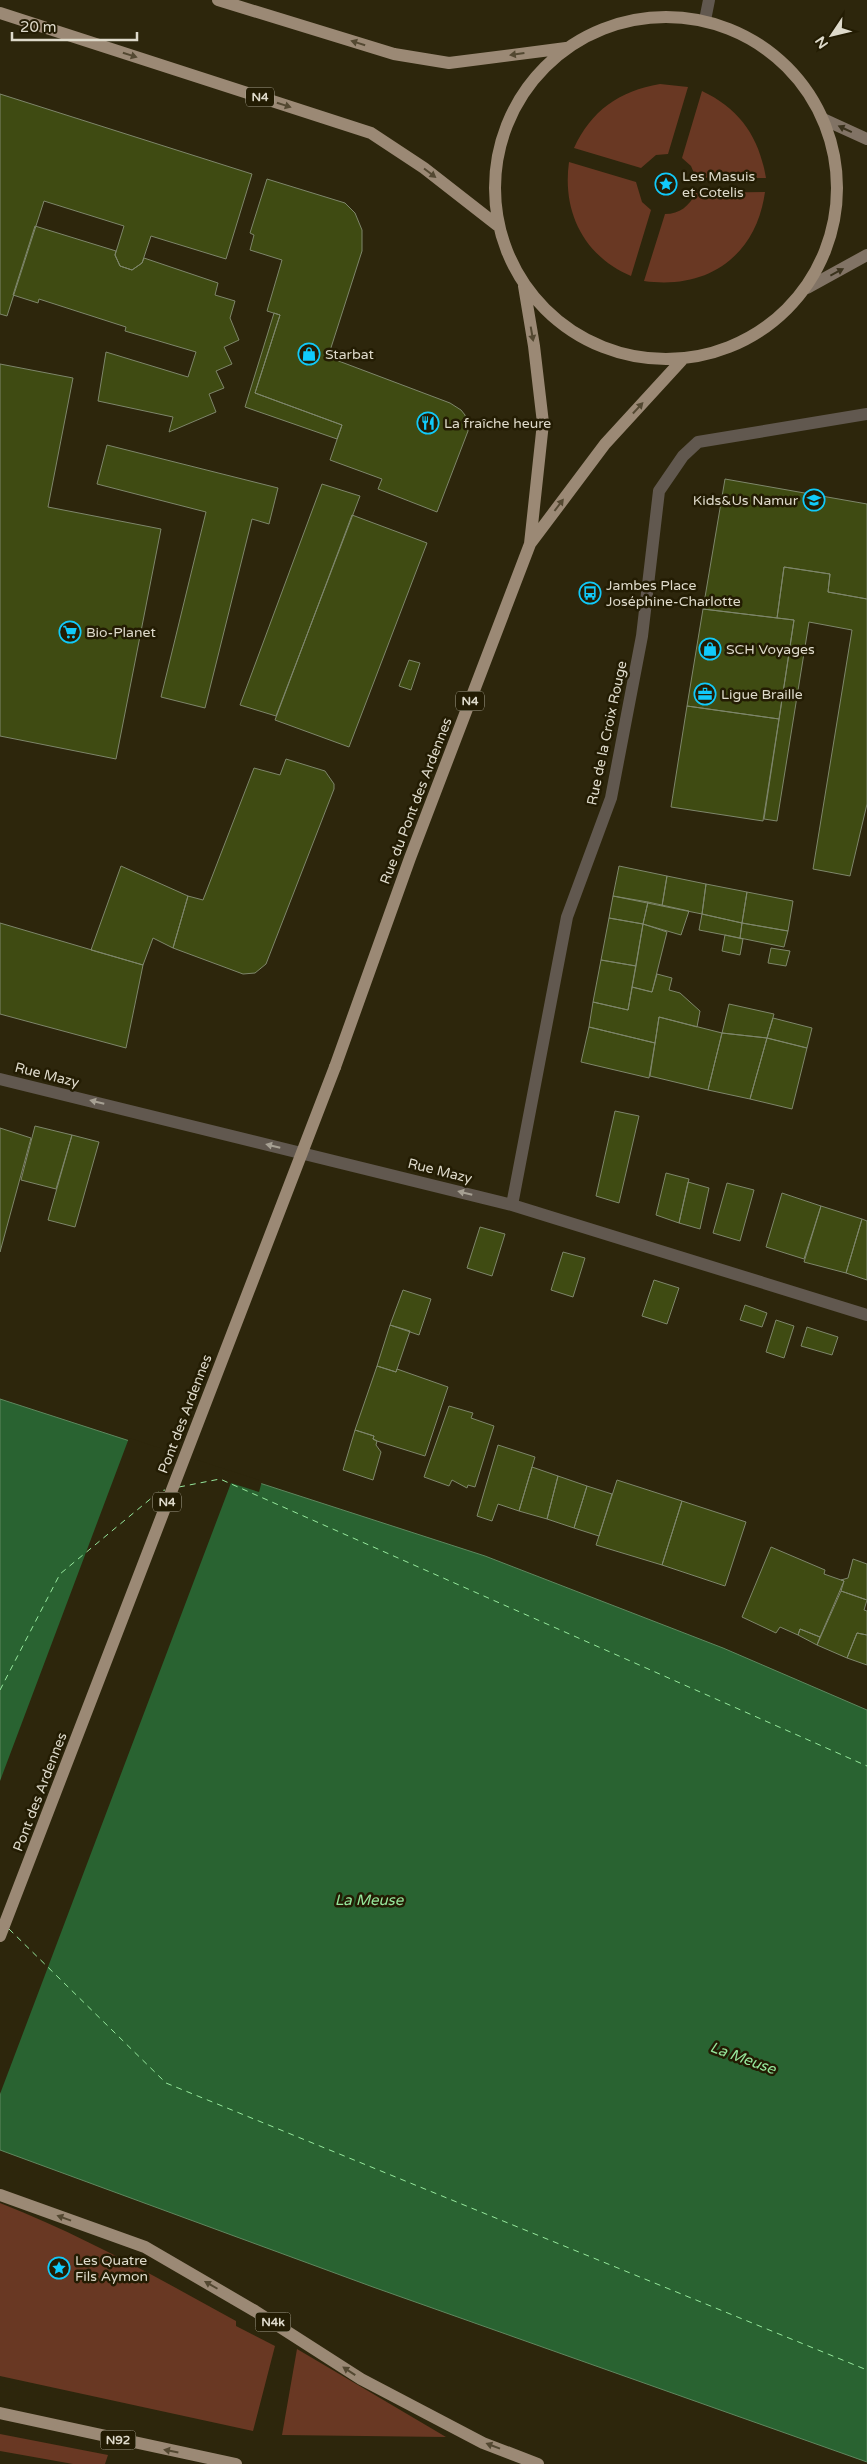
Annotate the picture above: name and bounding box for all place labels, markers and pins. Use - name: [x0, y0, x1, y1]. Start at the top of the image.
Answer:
- place label: Les Masuis et Cotelis: [682, 168, 755, 201]
- place icon: Les Masuis et Cotelis: [654, 172, 678, 196]
- shop icon: Starbat: [297, 342, 321, 366]
- place label: Starbat: [325, 346, 374, 363]
- restaurant icon: La fraîche heure: [416, 411, 440, 435]
- place label: La fraîche heure: [444, 415, 551, 432]
- school or university icon: Kids&Us Namur: [802, 488, 826, 512]
- place label: Kids&Us Namur: [693, 492, 799, 509]
- place label: Jambes Place Joséphine-Charlotte: [606, 577, 741, 610]
- bus stop icon: Jambes Place Joséphine-Charlotte: [578, 581, 602, 605]
- supermarket icon: Bio-Planet: [58, 620, 82, 644]
- place label: Bio-Planet: [86, 624, 156, 641]
- shop icon: SCH Voyages: [698, 637, 722, 661]
- place label: SCH Voyages: [726, 641, 815, 658]
- office icon: Ligue Braille: [693, 682, 717, 706]
- place label: Ligue Braille: [721, 686, 803, 703]
- place label: Les Quatre Fils Aymon: [75, 2252, 148, 2285]
- place icon: Les Quatre Fils Aymon: [47, 2256, 71, 2280]

